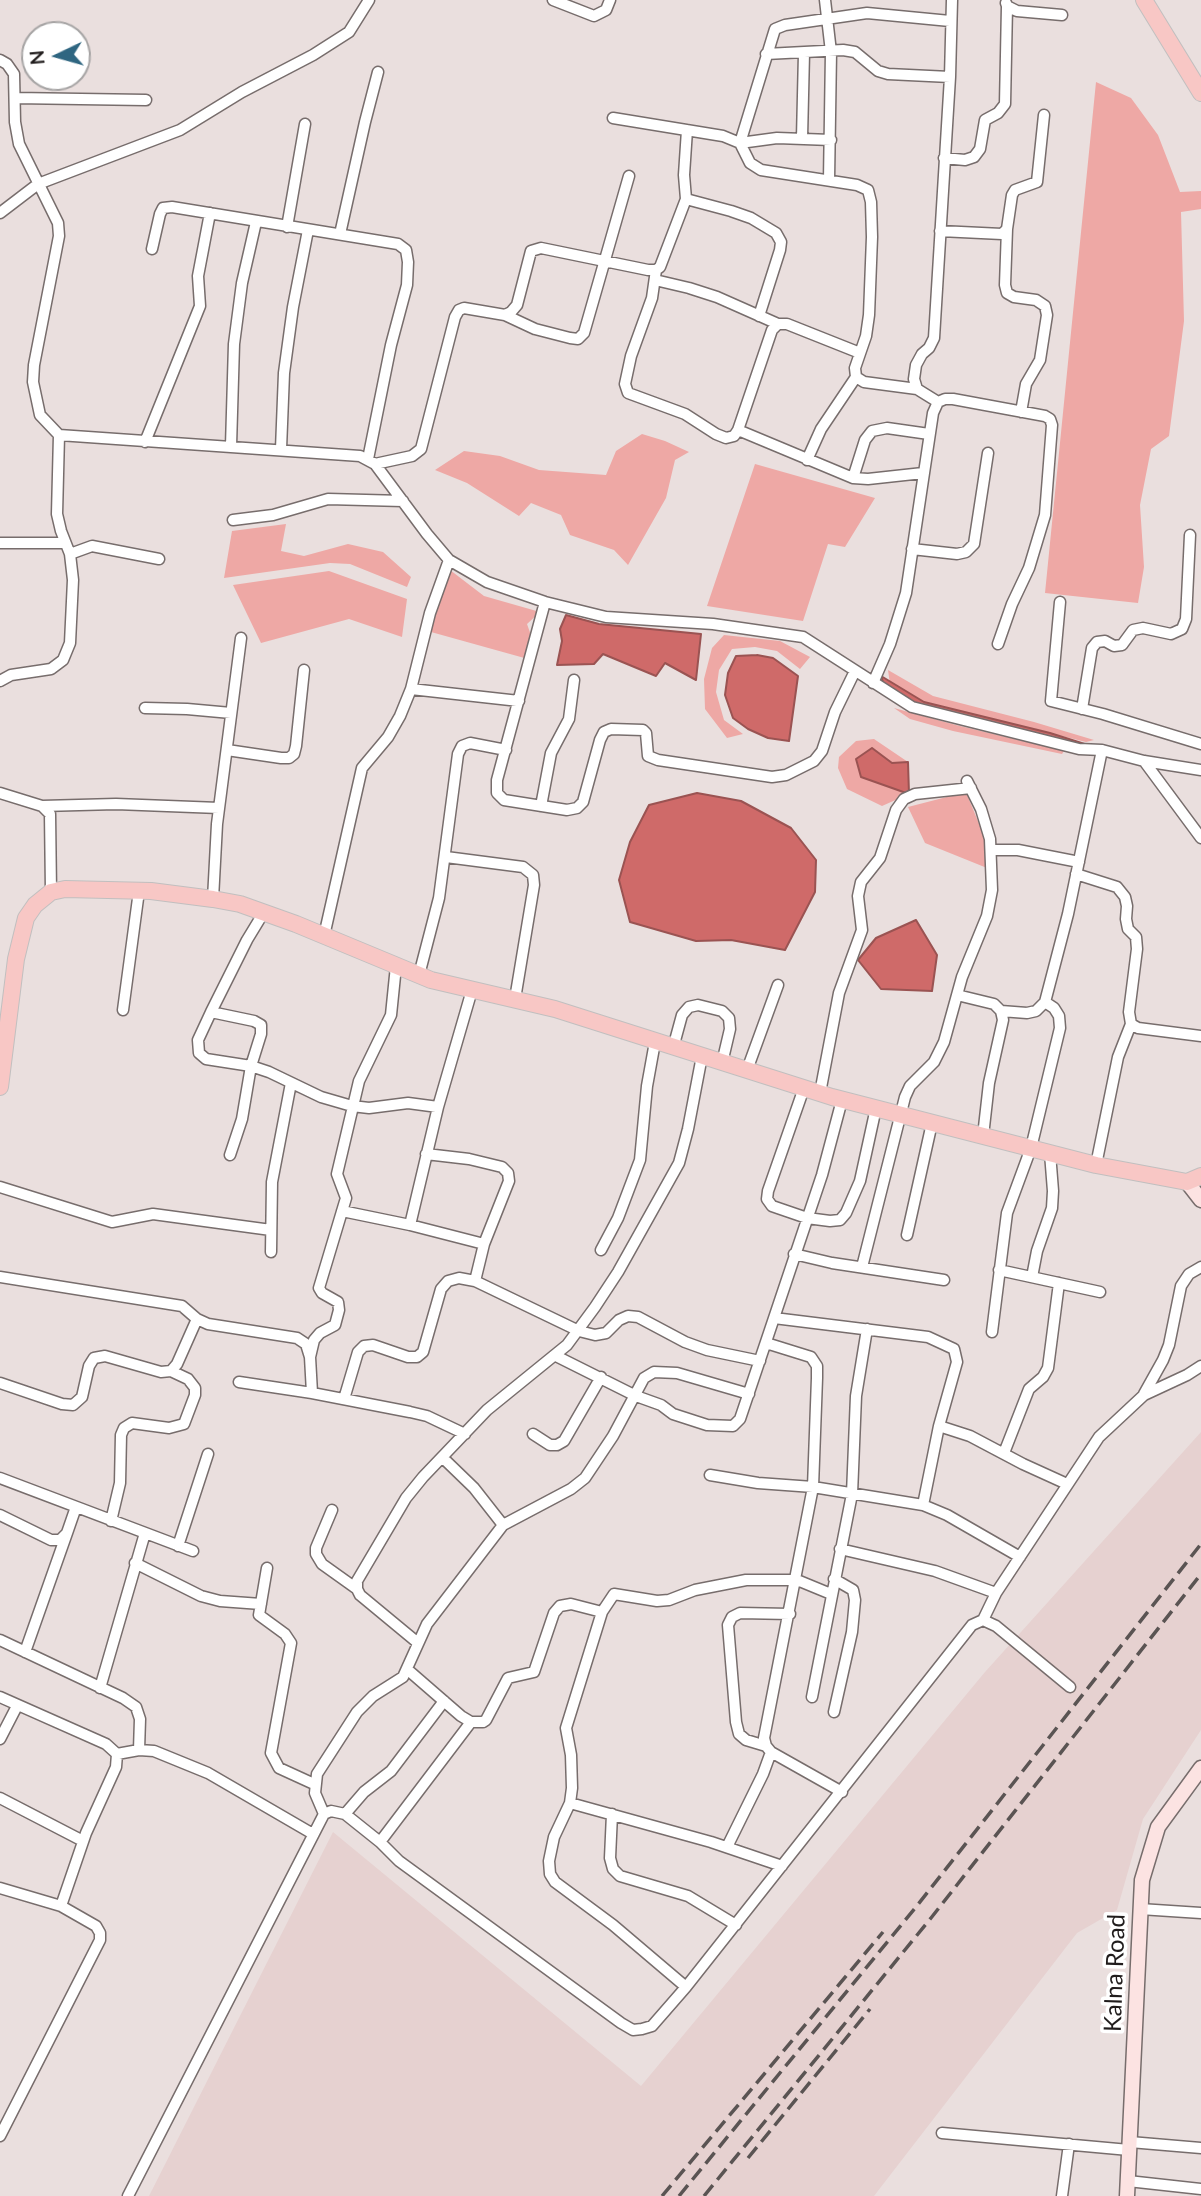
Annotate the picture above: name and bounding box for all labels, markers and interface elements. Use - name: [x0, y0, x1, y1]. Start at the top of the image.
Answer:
- north arrow: [21, 21, 91, 91]
- text: N: [24, 49, 49, 66]
- street label: Kalna Road: [1099, 1913, 1131, 2033]

